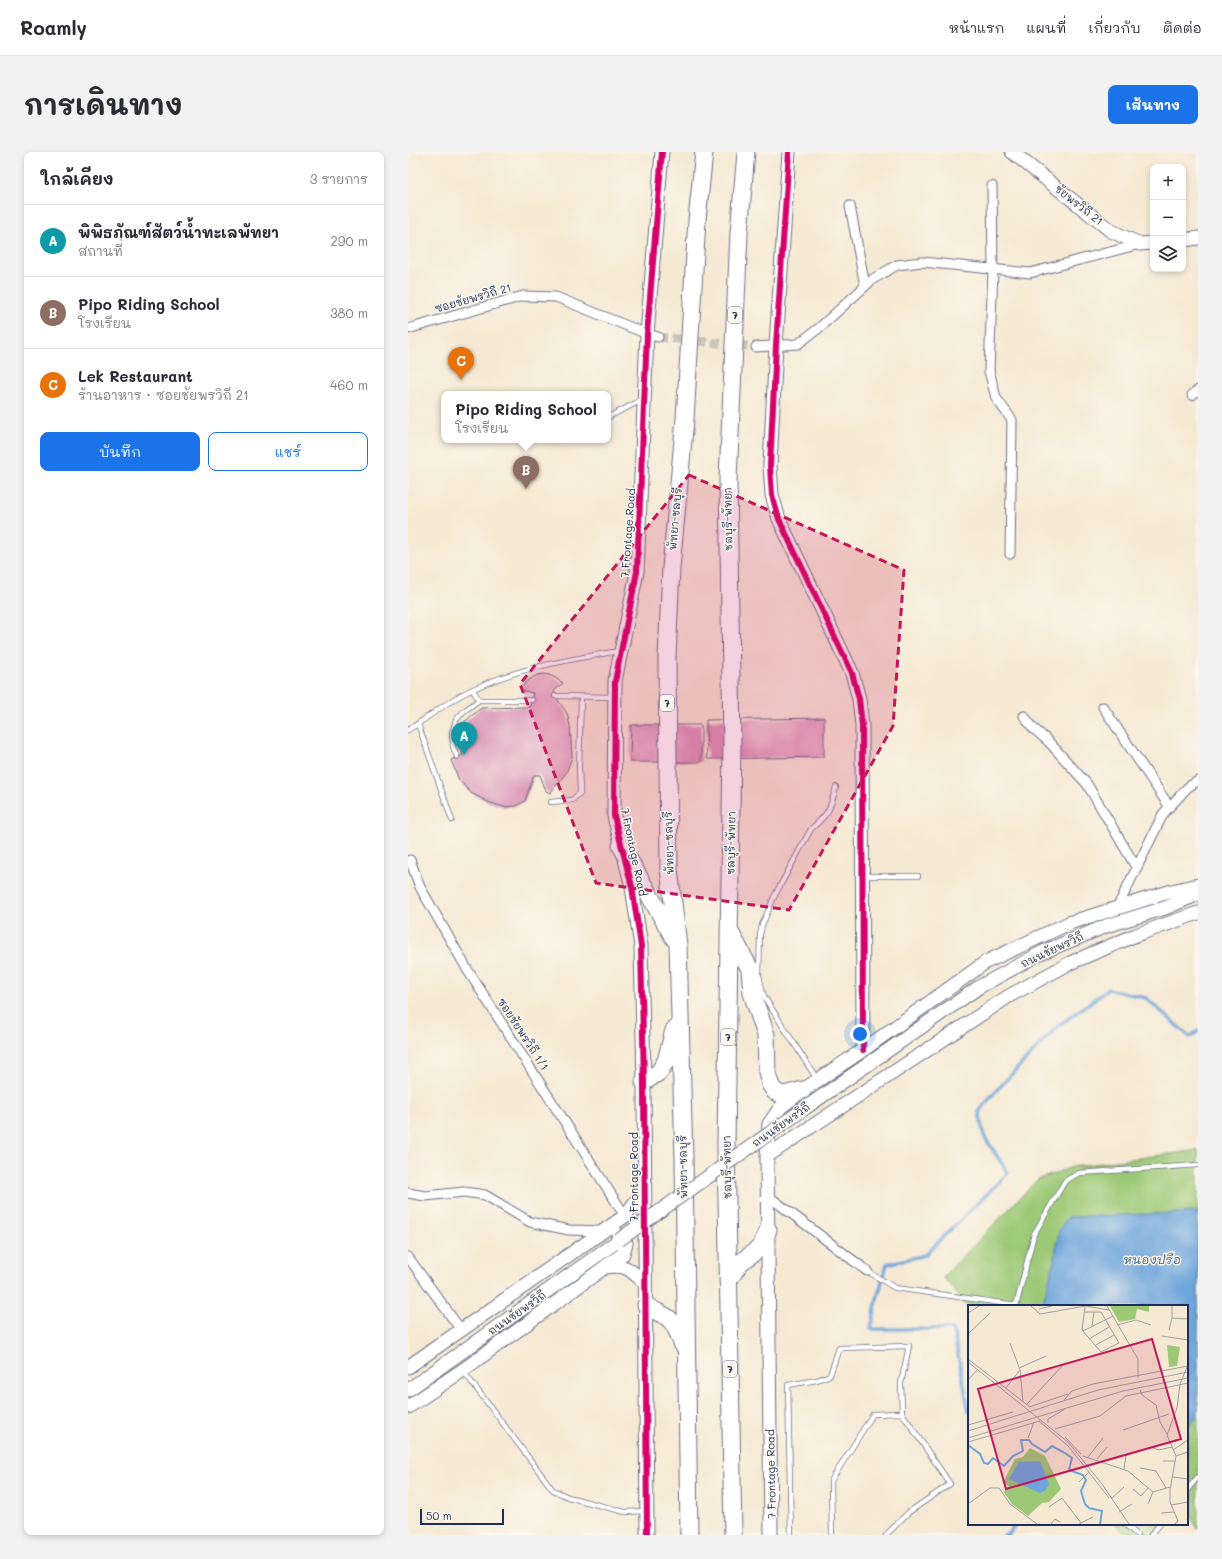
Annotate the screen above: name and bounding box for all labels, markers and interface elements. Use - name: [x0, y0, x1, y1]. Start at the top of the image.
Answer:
- text: Roamly: [20, 15, 87, 40]
- text: หน้าแรก: [949, 18, 1005, 37]
- text: แผนที่: [1027, 18, 1067, 37]
- text: เกี่ยวกับ: [1089, 18, 1141, 37]
- text: ติดต่อ: [1163, 18, 1202, 37]
- button: เส้นทาง: [1108, 85, 1198, 124]
- text: การเดินทาง: [24, 86, 182, 122]
- map controls: [1150, 164, 1186, 272]
- button: +: [1150, 164, 1186, 200]
- text: ใกล้เคียง: [40, 167, 114, 189]
- text: 3 รายการ: [310, 170, 368, 187]
- street label: ชัยพรวิถี 21: [1052, 181, 1107, 228]
- button: −: [1150, 200, 1186, 236]
- text: พิพิธภัณฑ์สัตว์น้ำทะเลพัทยา: [78, 222, 279, 242]
- text: A: [48, 232, 58, 249]
- text: 290 m: [331, 232, 368, 249]
- button: layers: [1150, 236, 1186, 272]
- text: สถานที่: [78, 242, 123, 259]
- street label: ซอยชัยพรวิถี 21: [433, 279, 513, 316]
- text: Pipo Riding School: [78, 294, 220, 314]
- text: B: [49, 304, 57, 321]
- text: 380 m: [330, 304, 368, 321]
- road number: 7: [728, 307, 742, 323]
- text: โรงเรียน: [78, 314, 131, 331]
- pin: C: [448, 347, 474, 380]
- text: Lek Restaurant: [78, 366, 193, 386]
- text: C: [48, 376, 58, 393]
- text: 460 m: [330, 376, 368, 393]
- text: ร้านอาหาร · ซอยชัยพรวิถี 21: [78, 386, 249, 403]
- popup: [441, 391, 611, 443]
- text: Pipo Riding School: [455, 399, 597, 419]
- text: โรงเรียน: [455, 419, 508, 436]
- button: บันทึก: [40, 432, 200, 471]
- button: แชร์: [208, 432, 368, 471]
- pin: B: [513, 456, 539, 489]
- street label: พัทยา-ชลบุรี: [664, 486, 688, 552]
- street label: ชลบุรี-พัทยา: [719, 487, 739, 551]
- street label: 7 Frontage Road: [617, 488, 638, 578]
- road number: 7: [660, 695, 674, 711]
- pin: A: [451, 722, 477, 755]
- street label: 7 Frontage Road: [618, 806, 651, 897]
- street label: พัทยา-ชลบุรี: [660, 811, 680, 875]
- street label: ชลบุรี-พัทยา: [722, 811, 742, 875]
- street label: ถนนชัยพรวิถี: [1018, 928, 1086, 971]
- street label: ซอยชัยพรวิถี 1/1: [494, 994, 553, 1073]
- your location: [850, 1024, 870, 1044]
- road number: 7: [721, 1029, 735, 1045]
- street label: ถนนชัยพรวิถี: [748, 1099, 813, 1150]
- street label: 7 Frontage Road: [626, 1132, 641, 1222]
- street label: พัทยา-ชลบุรี: [674, 1135, 694, 1199]
- street label: ชลบุรี-พัทยา: [718, 1135, 738, 1199]
- water label: หนองปรือ: [1123, 1251, 1181, 1267]
- street label: ถนนชัยพรวิถี: [484, 1287, 549, 1338]
- inset map: [968, 1305, 1188, 1525]
- road number: 7: [723, 1361, 737, 1377]
- street label: 7 Frontage Road: [762, 1429, 779, 1519]
- scale bar: [420, 1507, 504, 1526]
- text: 50 m: [426, 1508, 452, 1523]

